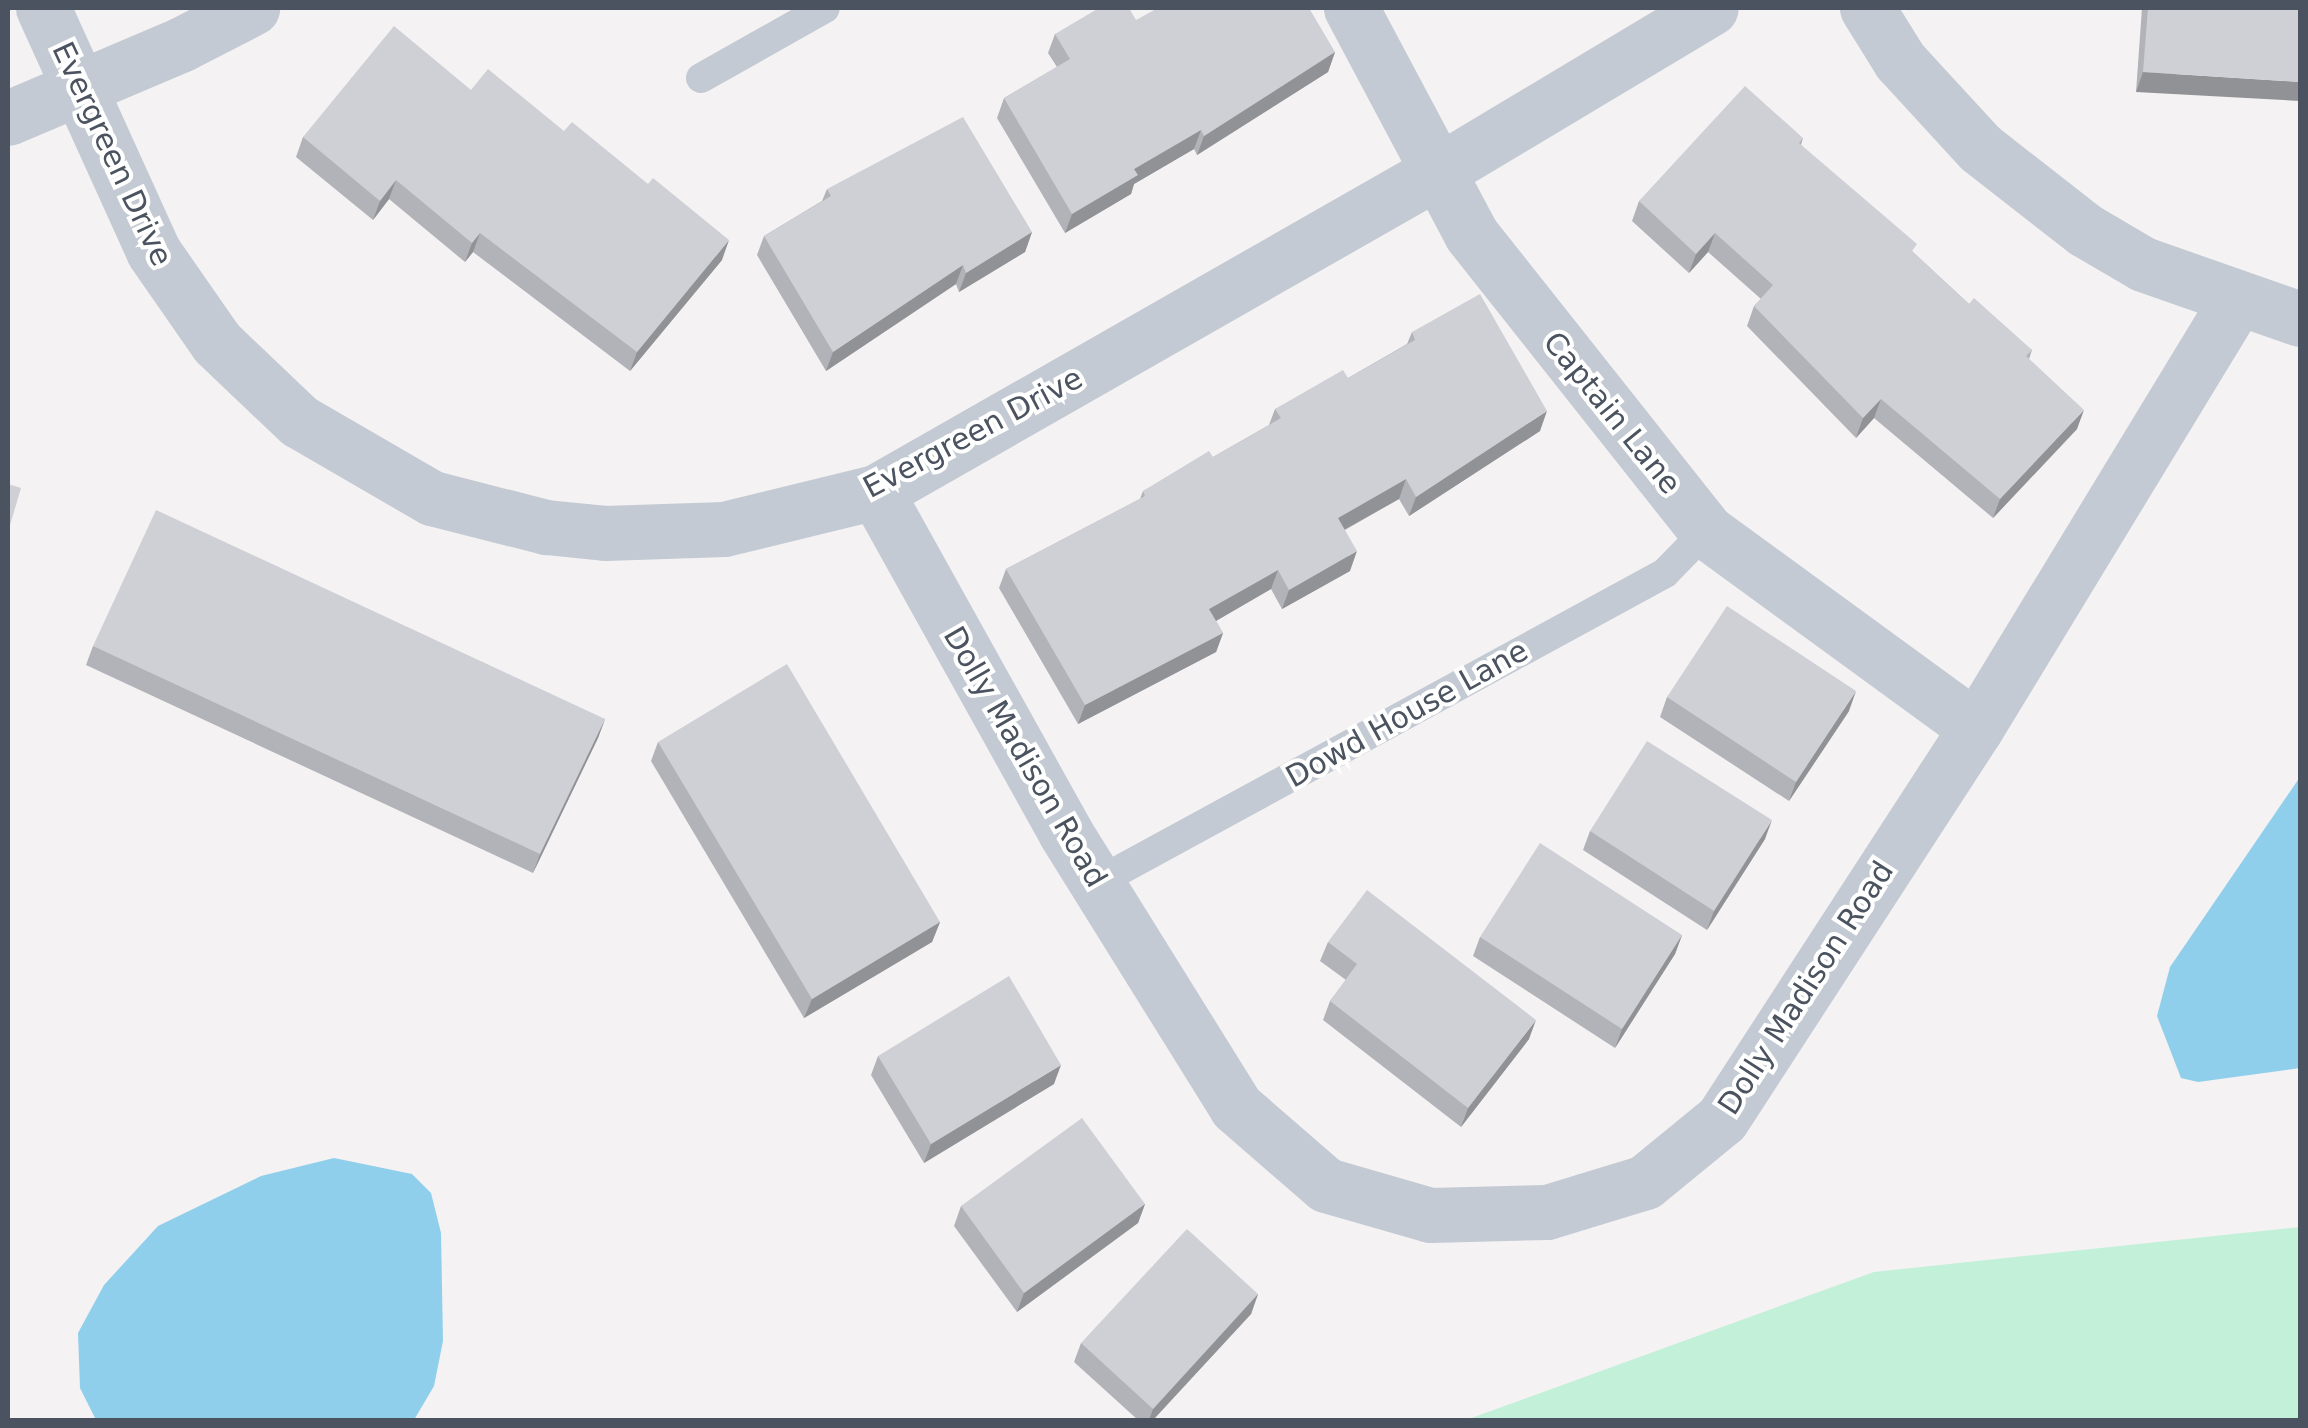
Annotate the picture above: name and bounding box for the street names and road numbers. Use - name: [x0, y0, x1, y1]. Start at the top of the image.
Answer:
- street label: Evergreen Drive: [44, 36, 180, 272]
- street label: Captain Lane: [1536, 325, 1688, 501]
- street label: Evergreen Drive: [857, 360, 1089, 506]
- street label: Dolly Madison Road: [936, 620, 1114, 894]
- street label: Dowd House Lane: [1280, 633, 1534, 795]
- street label: Dolly Madison Road: [1711, 855, 1901, 1121]

